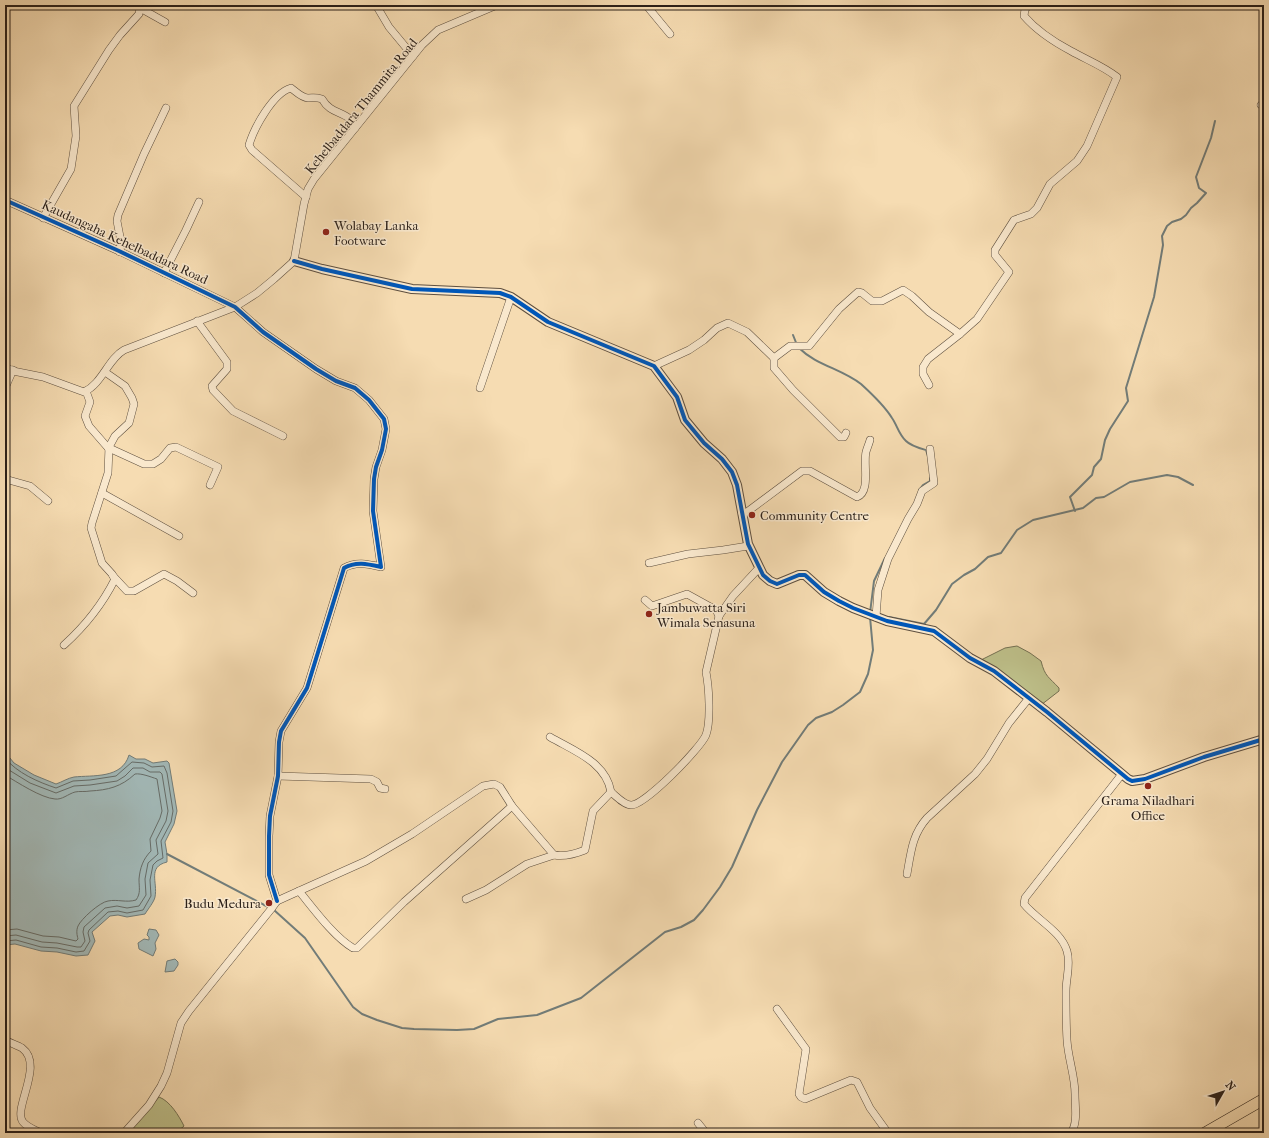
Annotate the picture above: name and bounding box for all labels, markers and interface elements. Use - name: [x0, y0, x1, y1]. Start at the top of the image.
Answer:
- street label: Kehelbaddara Thammita Road: [302, 34, 421, 177]
- street label: Kaudangaha Kehelbaddara Road: [40, 197, 211, 288]
- place label: Wolabay Lanka Footware: [333, 218, 419, 248]
- marker: Wolabay Lanka Footware: [321, 227, 331, 237]
- place label: Community Centre: [760, 508, 870, 523]
- marker: Community Centre: [747, 510, 757, 520]
- place label: Jambuwatta Siri Wimala Senasuna: [656, 600, 756, 630]
- marker: Jambuwatta Siri Wimala Senasuna: [644, 609, 654, 619]
- marker: Grama Niladhari Office: [1143, 781, 1153, 791]
- place label: Grama Niladhari Office: [1101, 793, 1195, 823]
- place label: Budu Medura: [184, 896, 262, 911]
- marker: Budu Medura: [264, 898, 274, 908]
- north arrow: [1203, 1072, 1243, 1112]
- text: N: [1223, 1079, 1238, 1094]

